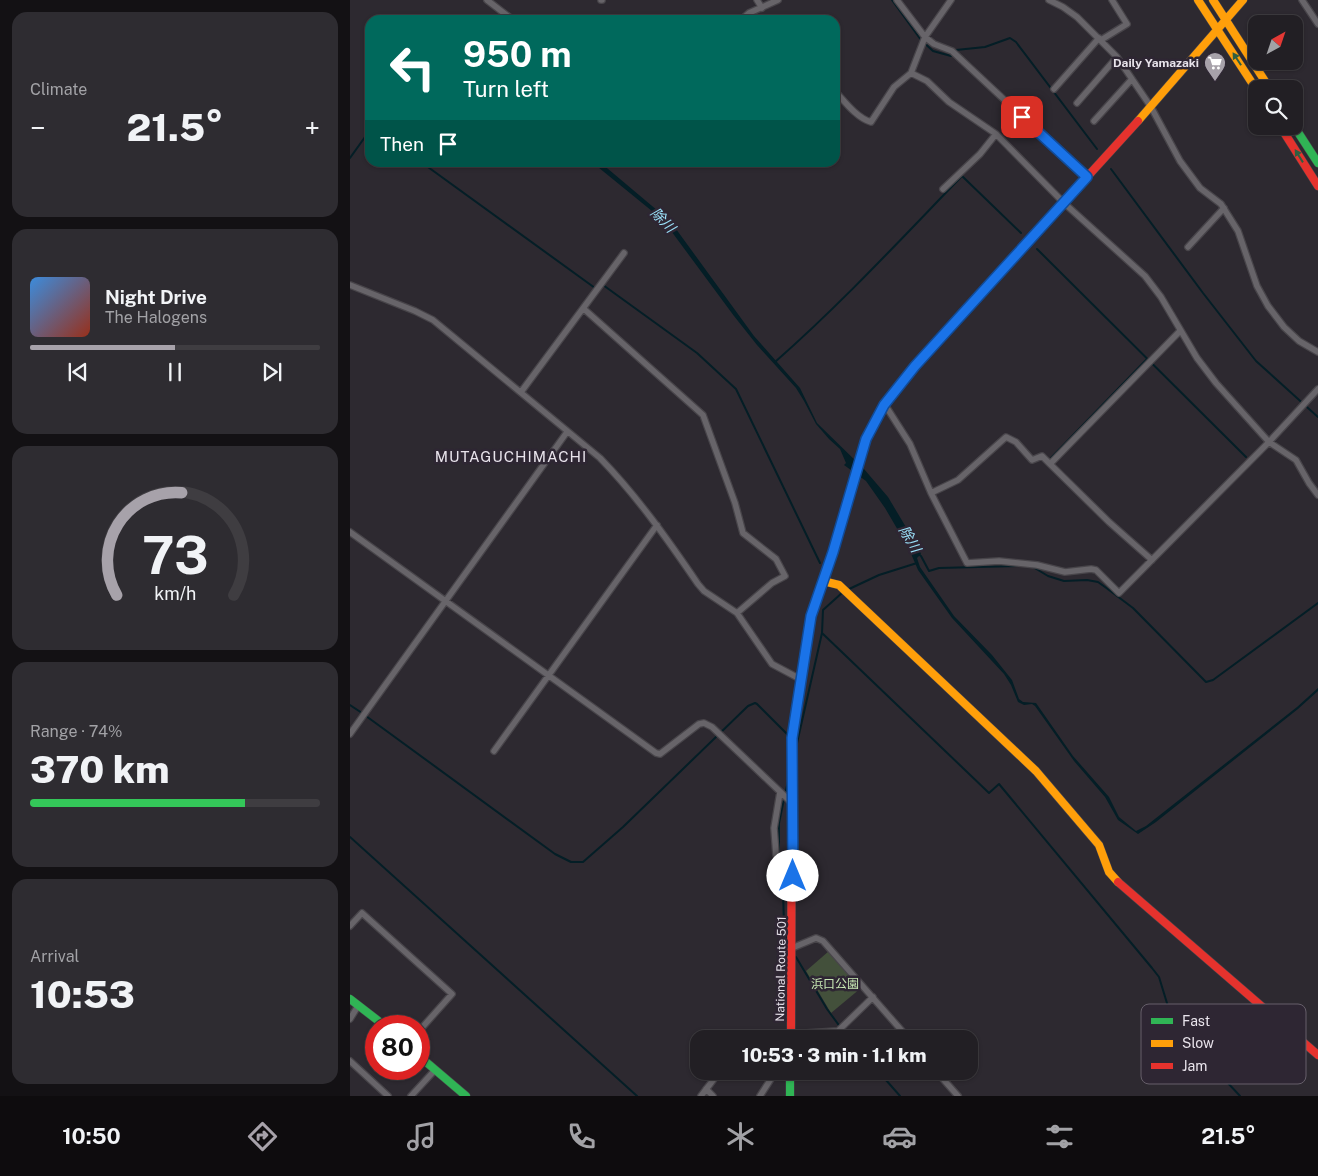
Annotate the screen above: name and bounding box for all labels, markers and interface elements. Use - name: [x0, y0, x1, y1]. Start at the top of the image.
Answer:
- north arrow: [1248, 15, 1302, 70]
- map controls: [1248, 15, 1303, 135]
- text: 950 m: [463, 34, 571, 75]
- icon: left: [380, 35, 445, 100]
- supermarket icon: Daily Yamazaki: [1203, 51, 1227, 82]
- one-way arrow: [1232, 52, 1241, 66]
- place label: Daily Yamazaki: [1113, 56, 1199, 70]
- text: Turn left: [463, 76, 549, 102]
- text: Climate: [30, 80, 87, 99]
- button: search: [1248, 80, 1303, 135]
- pin: [1001, 96, 1043, 138]
- icon: arrive: [1008, 103, 1036, 131]
- text: 21.5°: [127, 105, 223, 150]
- text: −: [30, 111, 46, 144]
- text: +: [304, 111, 320, 144]
- icon: arrive: [434, 130, 462, 158]
- text: Then: [380, 133, 424, 155]
- one-way arrow: [1294, 150, 1303, 163]
- water label: 除川: [648, 204, 680, 237]
- text: Night Drive: [105, 286, 207, 308]
- text: The Halogens: [105, 308, 207, 327]
- icon: previous: [64, 358, 92, 386]
- icon: pause: [161, 358, 189, 386]
- icon: next: [258, 358, 286, 386]
- district label: MUTAGUCHIMACHI: [435, 448, 587, 465]
- water label: 除川: [896, 523, 925, 557]
- text: 73: [142, 525, 208, 586]
- text: km/h: [154, 583, 196, 604]
- text: Range · 74%: [30, 722, 122, 741]
- text: 370 km: [30, 747, 170, 792]
- position arrow: [766, 849, 818, 901]
- street label: National Route 501: [773, 916, 789, 1022]
- text: Arrival: [30, 947, 79, 966]
- text: 10:53: [30, 972, 135, 1017]
- park label: 浜口公園: [811, 977, 859, 991]
- legend: [1141, 1004, 1306, 1084]
- text: Fast: [1182, 1013, 1210, 1029]
- speed limit sign: 80: [365, 1015, 430, 1080]
- text: Slow: [1182, 1035, 1214, 1051]
- text: 10:53 · 3 min · 1.1 km: [741, 1044, 927, 1066]
- text: Jam: [1182, 1058, 1207, 1074]
- icon: directions: [245, 1119, 280, 1154]
- icon: music: [404, 1119, 439, 1154]
- icon: phone: [564, 1119, 599, 1154]
- icon: climate: [723, 1119, 758, 1154]
- icon: car: [882, 1119, 917, 1154]
- icon: filters: [1042, 1119, 1077, 1154]
- text: 10:50: [62, 1123, 121, 1149]
- text: 21.5°: [1201, 1123, 1256, 1149]

